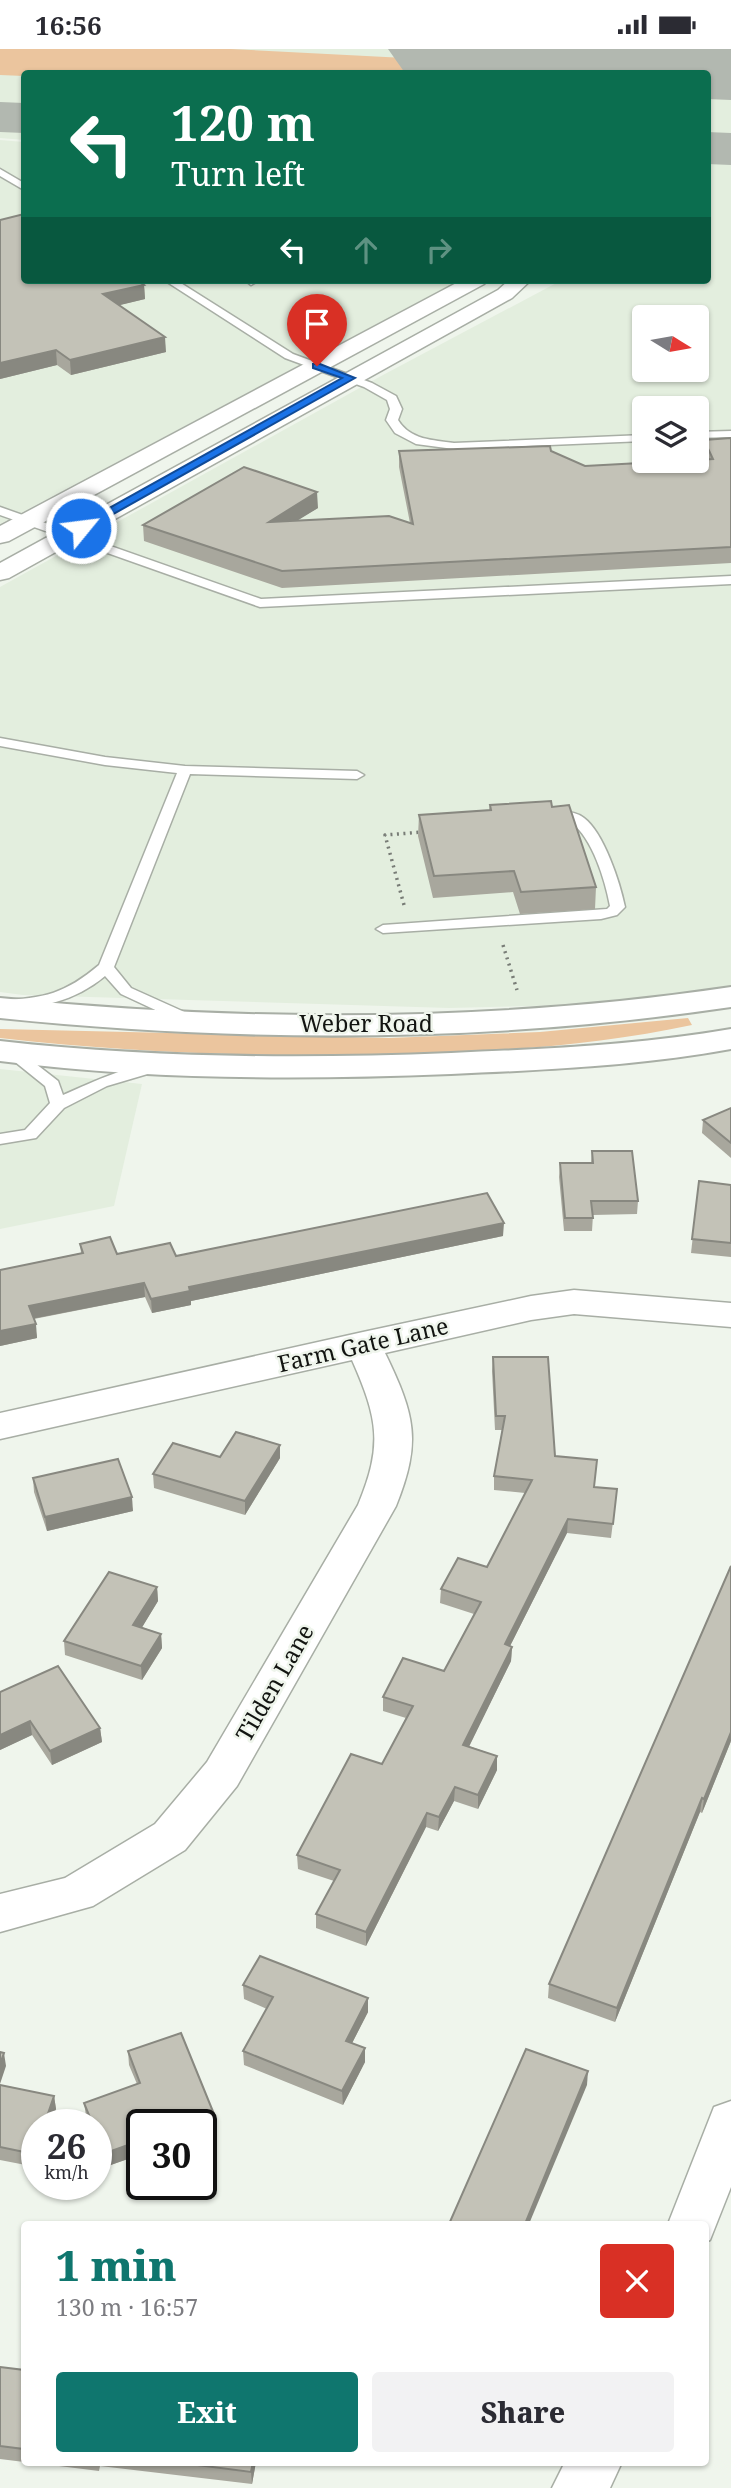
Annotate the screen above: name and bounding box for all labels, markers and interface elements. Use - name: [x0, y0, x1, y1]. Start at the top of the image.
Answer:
- text: 16:56: [35, 7, 102, 43]
- text: 120 m: [171, 89, 315, 155]
- icon: left: [56, 98, 147, 189]
- text: Turn left: [171, 152, 305, 195]
- icon: left: [274, 231, 312, 269]
- icon: ahead: [347, 231, 385, 269]
- icon: right: [420, 231, 458, 269]
- pin: [287, 294, 347, 366]
- icon: arrive: [298, 305, 336, 343]
- north arrow: [632, 305, 709, 381]
- map controls: [632, 305, 709, 473]
- button: layers: [632, 396, 709, 473]
- position arrow: [44, 491, 118, 565]
- street label: Weber Road: [299, 1007, 433, 1039]
- street label: Farm Gate Lane: [274, 1309, 451, 1379]
- street label: Tilden Lane: [228, 1618, 321, 1747]
- speed limit sign: 30: [126, 2109, 217, 2200]
- text: 26: [47, 2122, 86, 2169]
- text: km/h: [44, 2160, 89, 2184]
- text: 1 min: [56, 2236, 177, 2293]
- button: close: [600, 2244, 674, 2318]
- text: 130 m · 16:57: [56, 2291, 198, 2323]
- button: Exit: [56, 2372, 358, 2452]
- button: Share: [372, 2372, 674, 2452]

